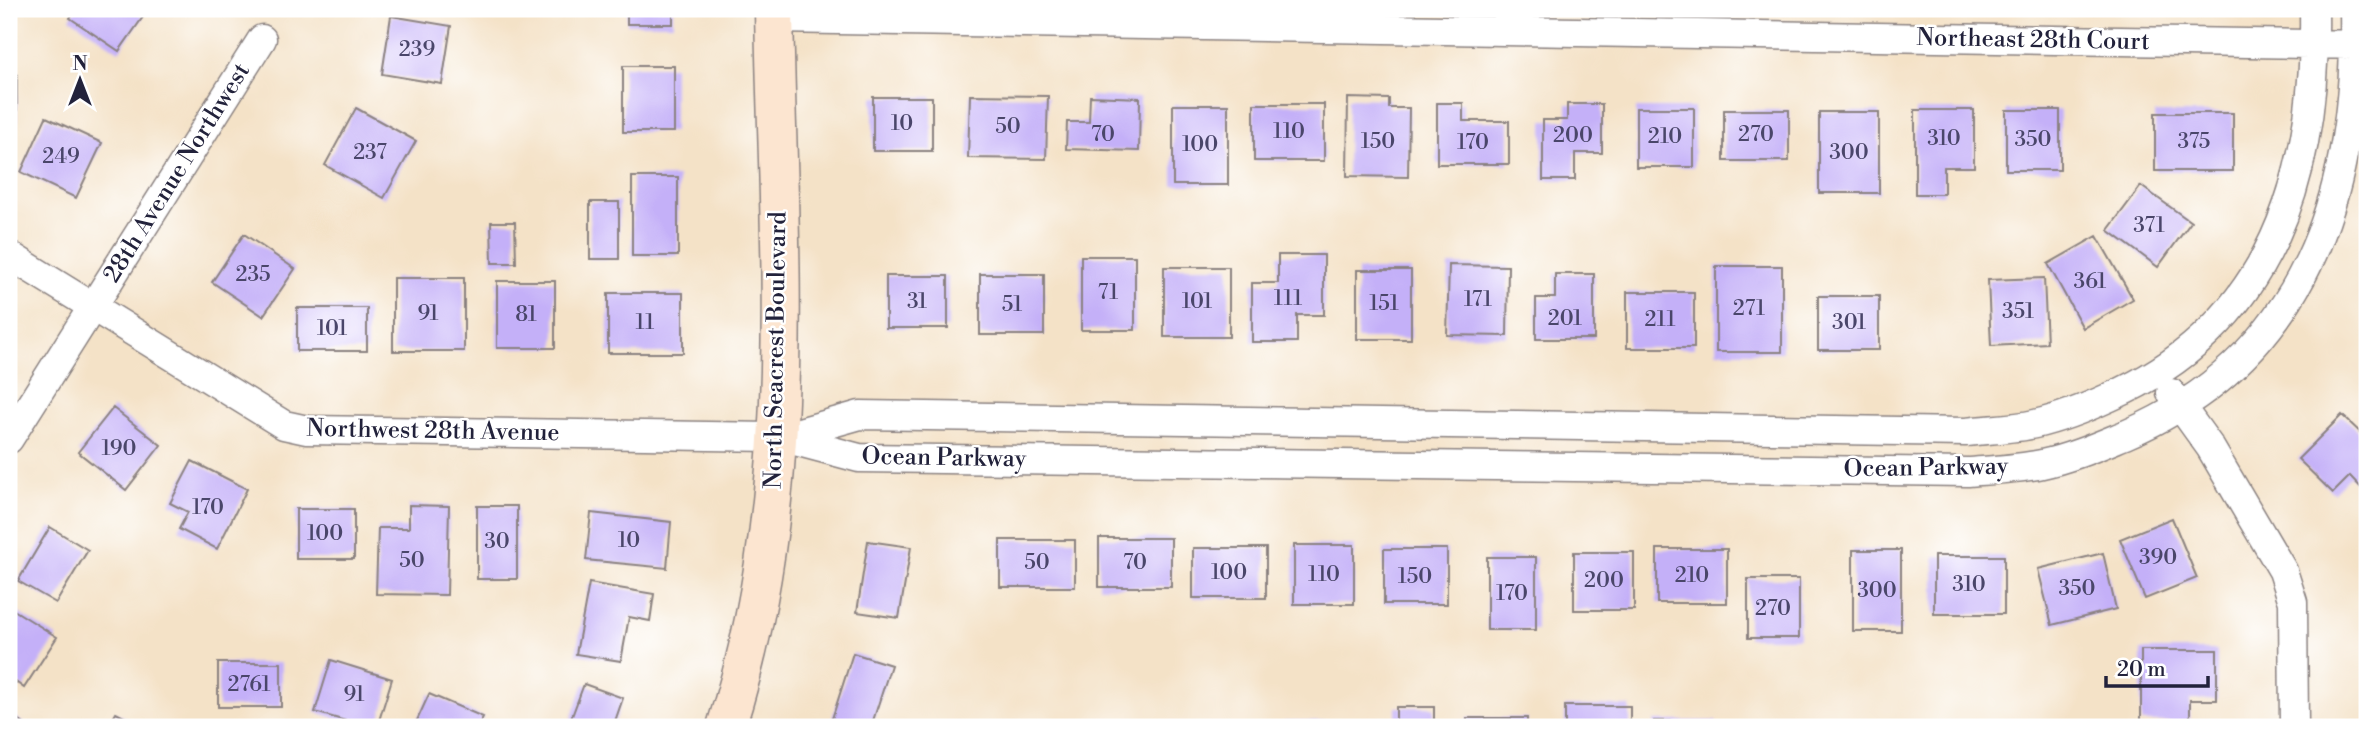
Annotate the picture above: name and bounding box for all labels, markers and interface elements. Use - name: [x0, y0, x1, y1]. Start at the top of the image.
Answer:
- street label: Northeast 28th Court: [1916, 23, 2150, 57]
- house number: 239: [399, 37, 435, 63]
- north arrow: [46, 46, 116, 116]
- text: N: [72, 52, 88, 76]
- street label: 28th Avenue Northwest: [97, 57, 257, 288]
- house number: 10: [891, 111, 913, 137]
- house number: 50: [995, 114, 1021, 140]
- house number: 110: [1273, 119, 1305, 145]
- house number: 70: [1091, 122, 1115, 148]
- house number: 270: [1738, 122, 1774, 148]
- house number: 200: [1553, 123, 1593, 149]
- house number: 210: [1648, 124, 1682, 150]
- house number: 310: [1927, 126, 1961, 152]
- house number: 350: [2014, 127, 2052, 153]
- house number: 150: [1361, 129, 1395, 155]
- house number: 375: [2178, 129, 2210, 155]
- house number: 170: [1457, 130, 1489, 156]
- house number: 100: [1182, 132, 1218, 158]
- house number: 237: [353, 140, 387, 166]
- house number: 300: [1829, 140, 1869, 166]
- house number: 249: [42, 144, 80, 170]
- street label: North Seacrest Boulevard: [759, 211, 793, 489]
- house number: 371: [2133, 213, 2165, 239]
- house number: 235: [235, 262, 271, 288]
- house number: 361: [2074, 269, 2106, 295]
- house number: 71: [1098, 280, 1118, 306]
- house number: 111: [1274, 286, 1302, 312]
- house number: 171: [1464, 287, 1492, 313]
- house number: 31: [907, 289, 927, 315]
- house number: 101: [1182, 289, 1212, 315]
- house number: 151: [1369, 291, 1399, 317]
- house number: 51: [1002, 292, 1022, 318]
- house number: 271: [1733, 296, 1765, 322]
- house number: 351: [2002, 299, 2034, 325]
- house number: 91: [417, 301, 439, 327]
- house number: 81: [515, 302, 537, 328]
- house number: 201: [1548, 306, 1582, 332]
- house number: 211: [1645, 307, 1676, 333]
- house number: 11: [636, 310, 654, 336]
- house number: 301: [1832, 310, 1866, 336]
- house number: 101: [317, 316, 347, 342]
- street label: Northwest 28th Avenue: [306, 414, 560, 448]
- house number: 190: [102, 436, 136, 462]
- street label: Ocean Parkway: [861, 442, 1027, 474]
- street label: Ocean Parkway: [1843, 452, 2009, 484]
- house number: 170: [192, 495, 224, 521]
- house number: 100: [307, 521, 343, 547]
- house number: 10: [618, 528, 640, 554]
- house number: 30: [484, 529, 510, 555]
- house number: 390: [2139, 545, 2177, 571]
- house number: 50: [399, 548, 425, 574]
- house number: 50: [1024, 550, 1050, 576]
- house number: 70: [1123, 550, 1147, 576]
- house number: 100: [1211, 560, 1247, 586]
- house number: 110: [1308, 562, 1340, 588]
- house number: 210: [1675, 563, 1709, 589]
- house number: 150: [1398, 564, 1432, 590]
- house number: 200: [1584, 568, 1624, 594]
- house number: 310: [1952, 572, 1986, 598]
- house number: 350: [2058, 576, 2096, 602]
- house number: 300: [1857, 578, 1897, 604]
- house number: 170: [1496, 581, 1528, 607]
- house number: 270: [1755, 596, 1791, 622]
- scale bar: [2106, 645, 2208, 689]
- text: 20 m: [2117, 657, 2166, 683]
- house number: 2761: [228, 672, 271, 698]
- house number: 91: [343, 682, 365, 708]

